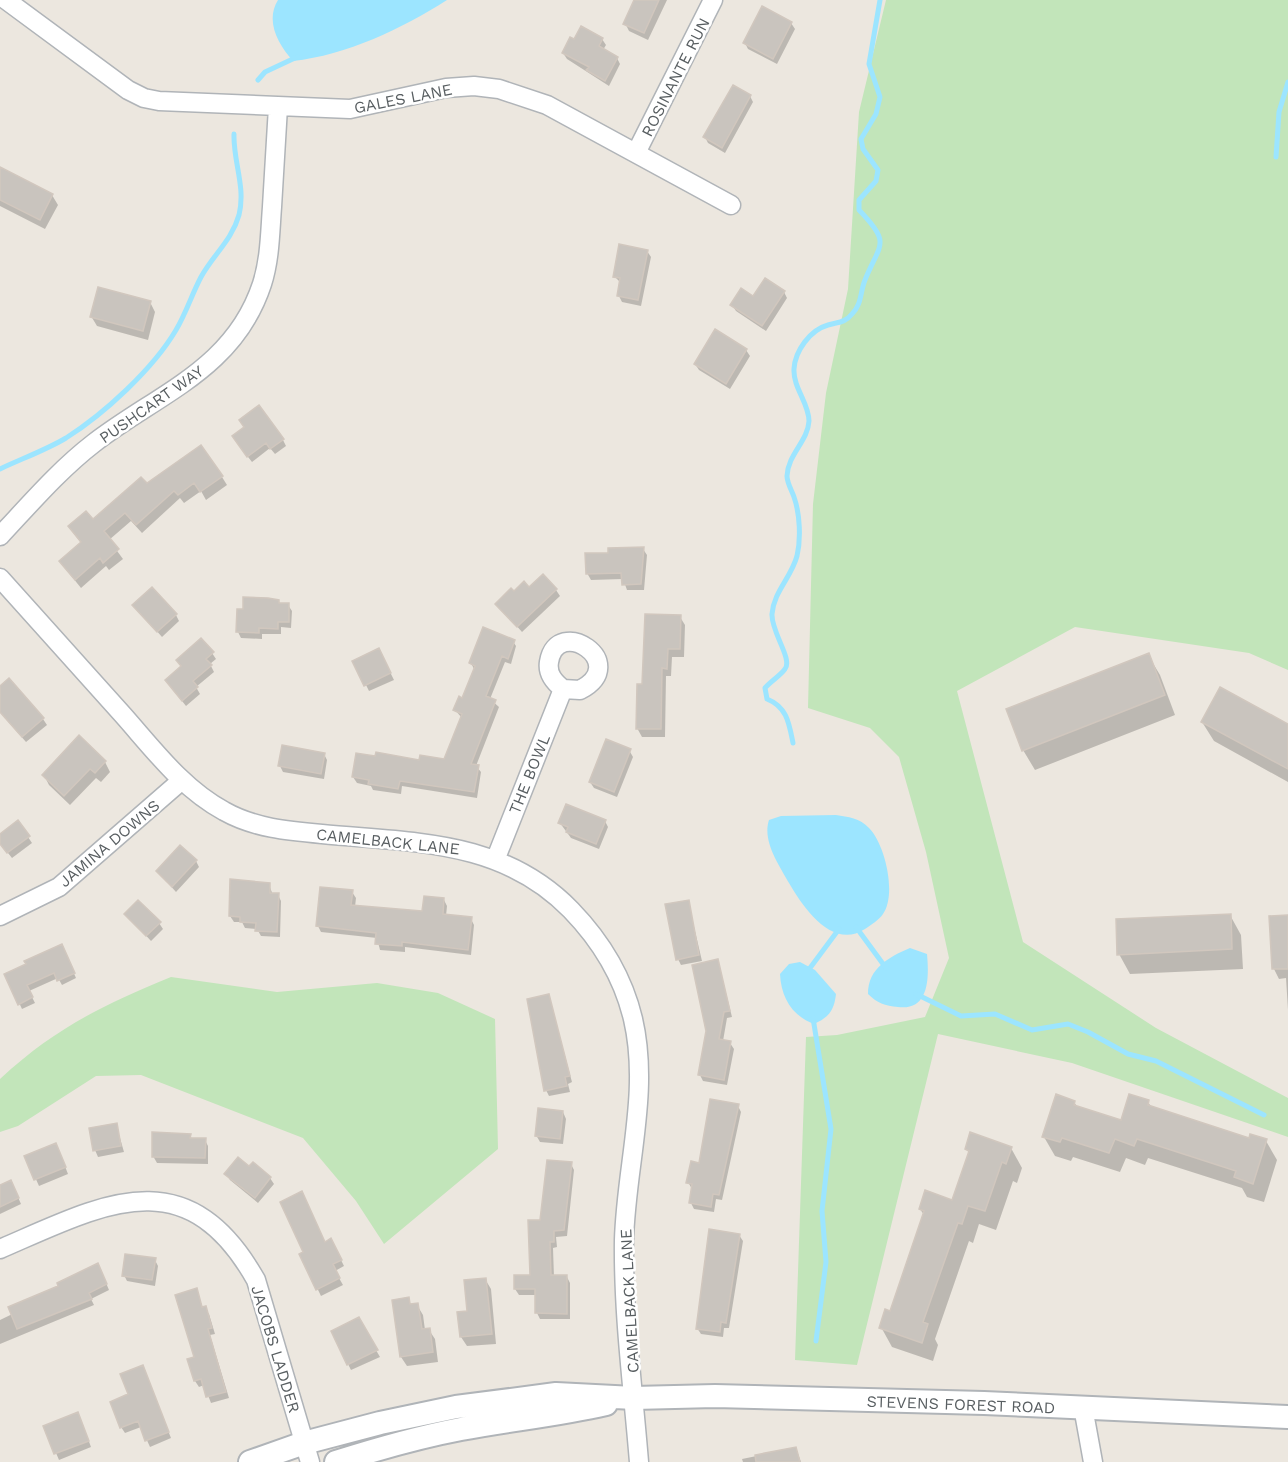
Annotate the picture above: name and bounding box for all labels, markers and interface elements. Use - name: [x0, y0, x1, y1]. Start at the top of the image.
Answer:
- street label: ROSINANTE RUN: [637, 15, 714, 140]
- street label: GALES LANE: [352, 80, 454, 117]
- street label: PUSHCART WAY: [96, 361, 207, 447]
- street label: THE BOWL: [505, 731, 554, 817]
- street label: JAMINA DOWNS: [55, 796, 164, 891]
- street label: CAMELBACK LANE: [315, 825, 461, 858]
- street label: CAMELBACK LANE: [616, 1228, 643, 1374]
- street label: JACOBS LADDER: [247, 1283, 304, 1415]
- street label: STEVENS FOREST ROAD: [866, 1392, 1056, 1417]

